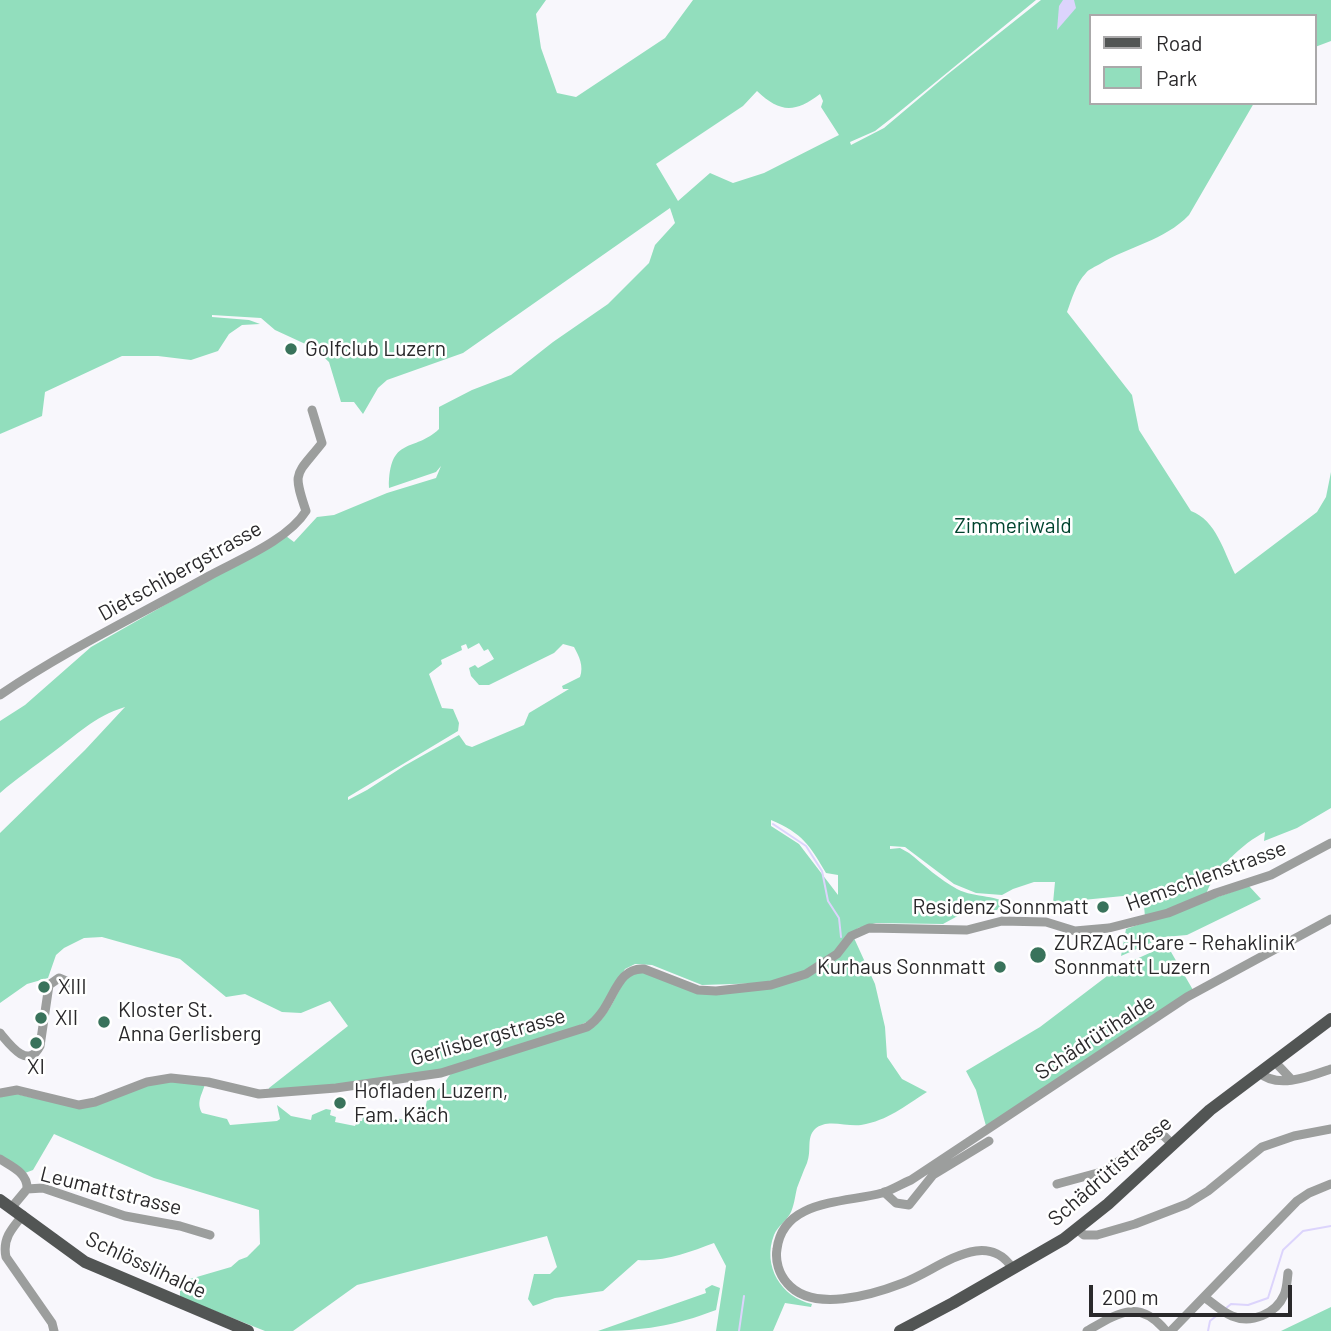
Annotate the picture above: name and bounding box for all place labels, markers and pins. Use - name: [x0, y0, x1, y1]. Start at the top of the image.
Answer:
- place label: Golfclub Luzern: [305, 336, 446, 362]
- marker: Golfclub Luzern: [283, 341, 299, 357]
- place label: Residenz Sonnmatt: [913, 894, 1089, 920]
- marker: Residenz Sonnmatt: [1095, 899, 1111, 915]
- place label: ZURZACHCare - Rehaklinik Sonnmatt Luzern: [1054, 930, 1295, 980]
- marker: ZURZACHCare - Rehaklinik Sonnmatt Luzern: [1028, 945, 1048, 965]
- place label: Kurhaus Sonnmatt: [817, 954, 986, 980]
- marker: Kurhaus Sonnmatt: [992, 959, 1008, 975]
- place label: XIII: [58, 974, 87, 1000]
- marker: XIII: [36, 979, 52, 995]
- place label: Kloster St. Anna Gerlisberg: [118, 997, 261, 1047]
- place label: XII: [55, 1005, 78, 1031]
- marker: XII: [33, 1010, 49, 1026]
- marker: Kloster St. Anna Gerlisberg: [96, 1014, 112, 1030]
- marker: XI: [28, 1035, 44, 1051]
- place label: XI: [27, 1054, 45, 1080]
- place label: Hofladen Luzern, Fam. Käch: [354, 1078, 508, 1128]
- marker: Hofladen Luzern, Fam. Käch: [332, 1095, 348, 1111]

